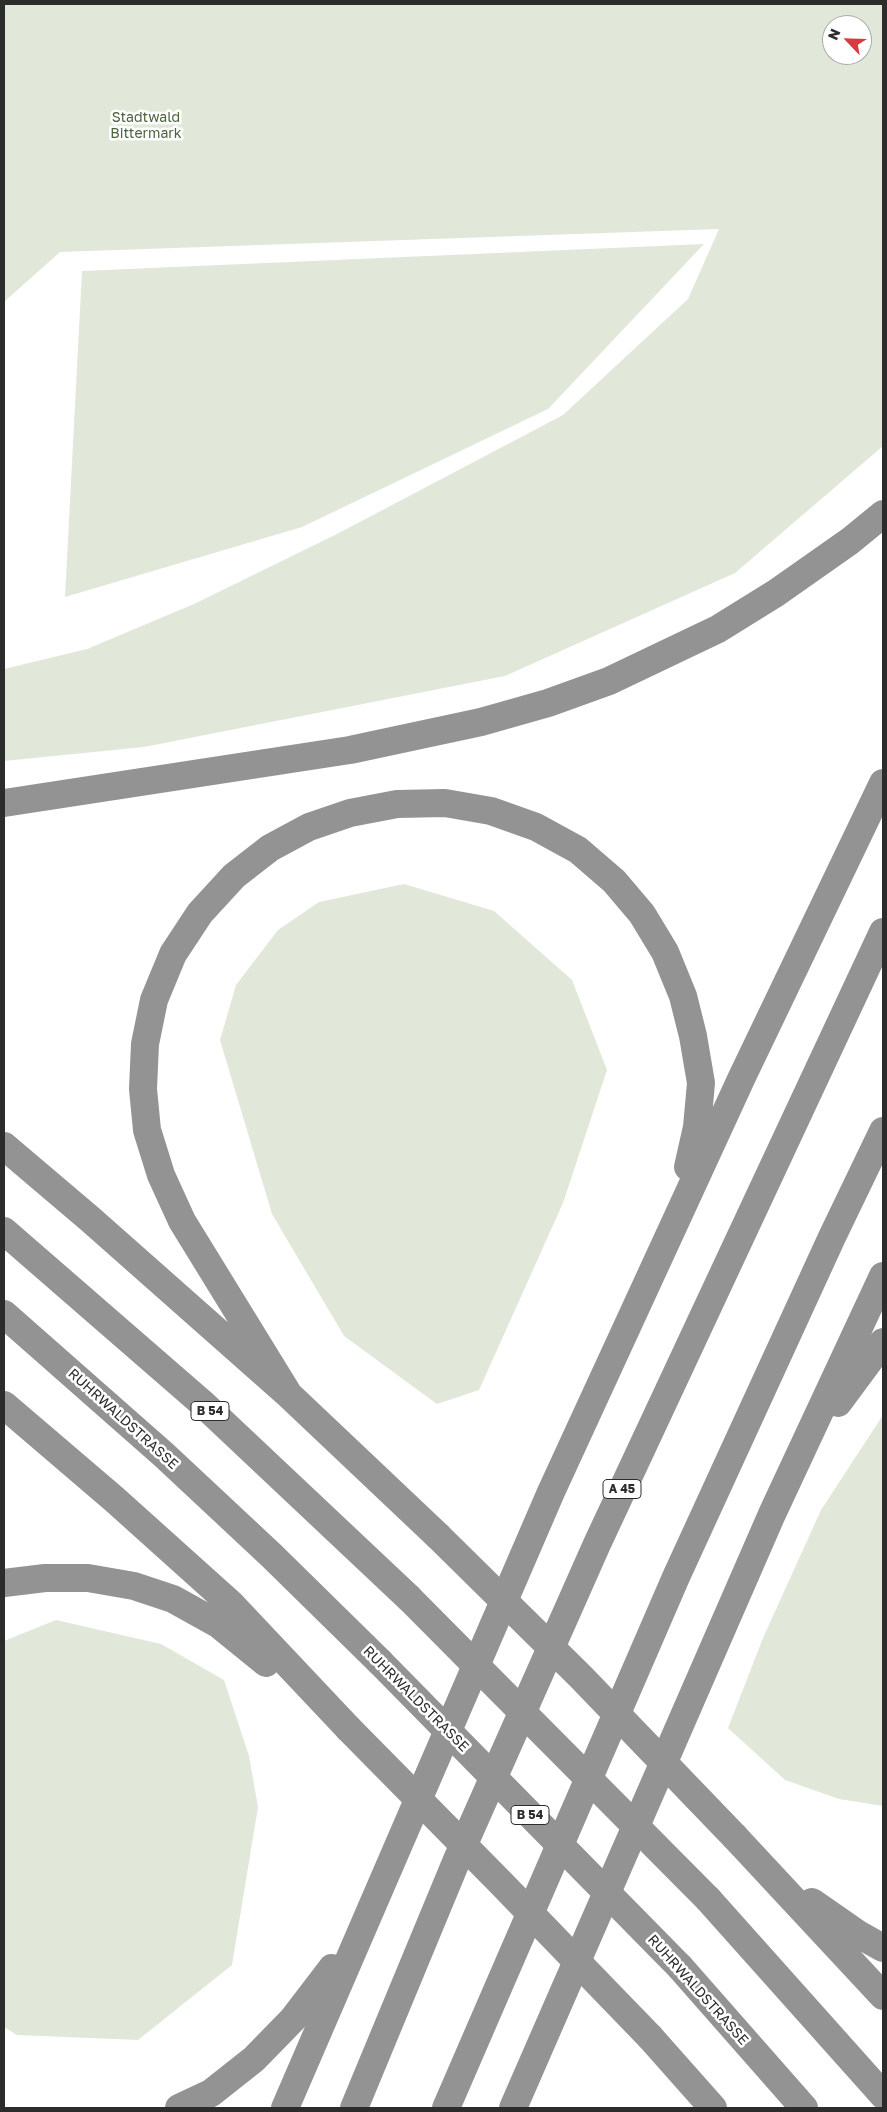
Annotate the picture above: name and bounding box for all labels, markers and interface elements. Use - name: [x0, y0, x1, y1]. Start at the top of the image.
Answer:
- north arrow: [822, 15, 872, 65]
- text: N: [824, 26, 844, 42]
- park label: Stadtwald Bittermark: [110, 110, 182, 142]
- street label: RUHRWALDSTRASSE: [65, 1365, 181, 1473]
- road number: B 54: [191, 1402, 229, 1420]
- road number: A 45: [603, 1480, 641, 1498]
- street label: RUHRWALDSTRASSE: [360, 1643, 472, 1755]
- road number: B 54: [511, 1806, 549, 1824]
- street label: RUHRWALDSTRASSE: [644, 1932, 752, 2048]

